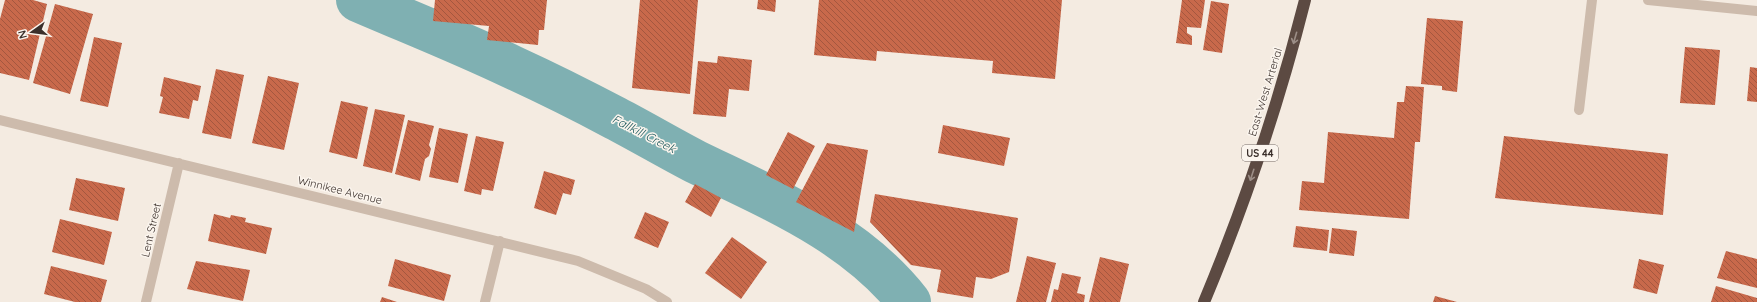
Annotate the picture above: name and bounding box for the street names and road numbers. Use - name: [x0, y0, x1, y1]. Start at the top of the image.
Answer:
- street label: East-West Arterial: [1245, 46, 1285, 138]
- road number: US 44: [1242, 145, 1278, 161]
- street label: Winnikee Avenue: [296, 173, 384, 207]
- street label: Lent Street: [138, 201, 164, 258]

